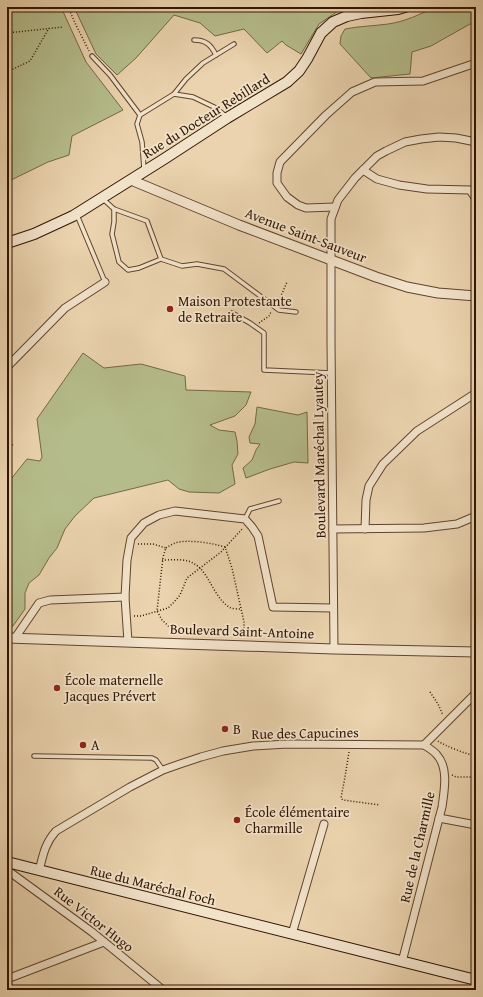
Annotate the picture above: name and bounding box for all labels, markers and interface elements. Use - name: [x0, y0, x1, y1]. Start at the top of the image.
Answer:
- street label: Rue du Docteur Rebillard: [139, 68, 274, 163]
- street label: Avenue Saint-Sauveur: [242, 203, 370, 267]
- place label: Maison Protestante de Retraite: [178, 291, 292, 327]
- marker: Maison Protestante de Retraite: [165, 304, 175, 314]
- street label: Boulevard Maréchal Lyautey: [308, 371, 330, 539]
- street label: Boulevard Saint-Antoine: [169, 618, 315, 644]
- place label: École maternelle Jacques Prévert: [63, 670, 164, 706]
- marker: École maternelle Jacques Prévert: [52, 683, 62, 693]
- place label: B: [233, 719, 241, 739]
- street label: Rue des Capucines: [251, 722, 359, 744]
- marker: B: [220, 724, 230, 734]
- place label: A: [91, 735, 100, 755]
- marker: A: [78, 740, 88, 750]
- street label: Rue de la Charmille: [394, 789, 440, 905]
- place label: École élémentaire Charmille: [245, 802, 350, 838]
- marker: École élémentaire Charmille: [232, 815, 242, 825]
- street label: Rue du Maréchal Foch: [88, 860, 218, 910]
- street label: Rue Victor Hugo: [50, 881, 138, 957]

